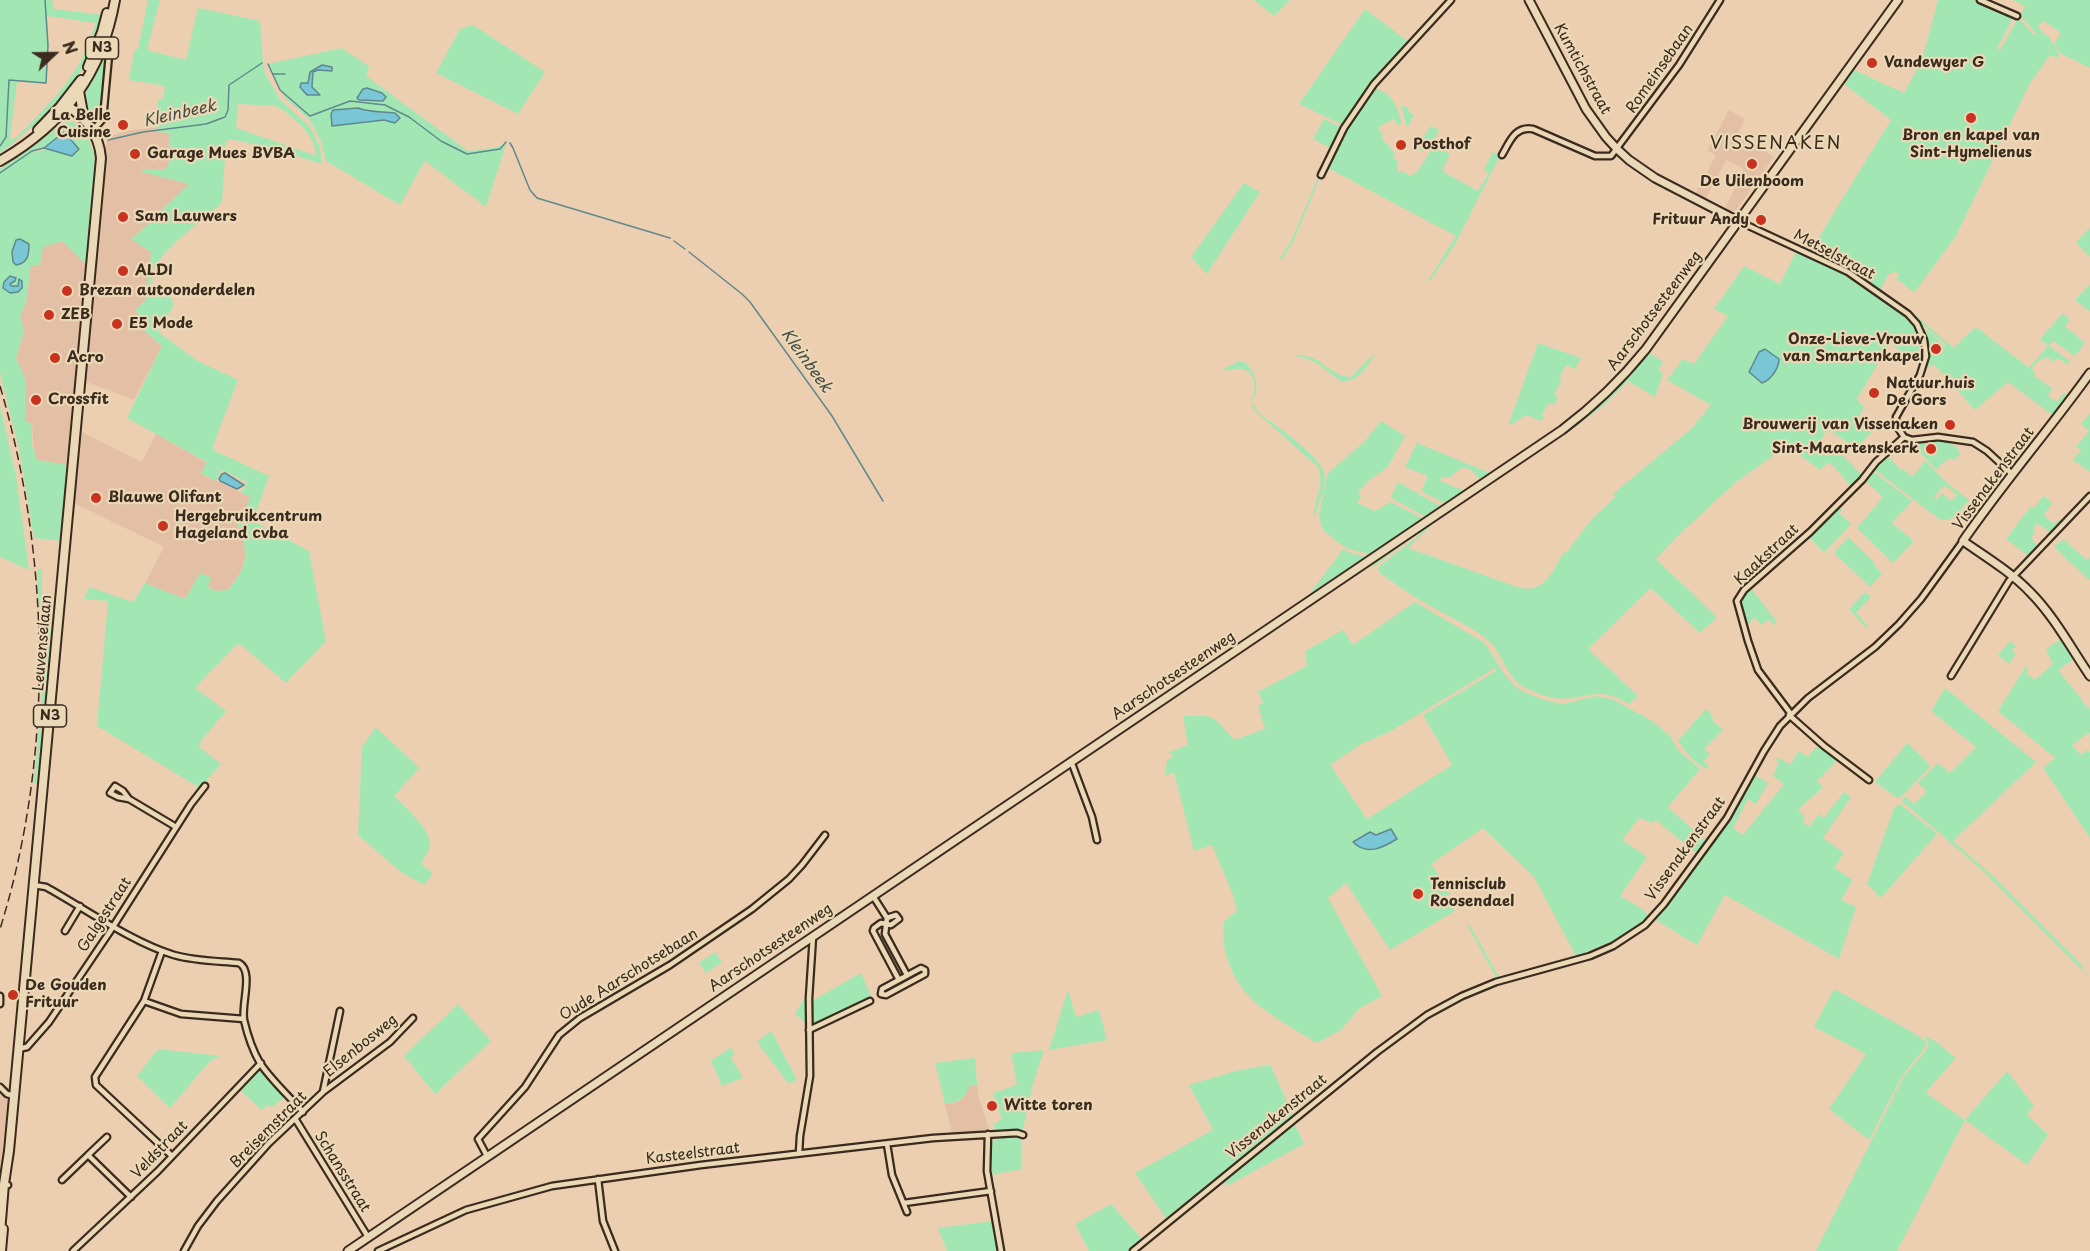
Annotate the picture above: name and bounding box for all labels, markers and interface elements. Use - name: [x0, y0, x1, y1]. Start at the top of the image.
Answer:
- street label: Kumtichstraat: [1550, 20, 1614, 118]
- street label: Romeinsebaan: [1623, 21, 1697, 117]
- north arrow: [24, 24, 84, 84]
- text: N: [57, 37, 84, 58]
- road number: N3: [86, 37, 118, 59]
- place label: Vandewyer G: [1884, 54, 1984, 72]
- marker: Vandewyer G: [1865, 56, 1879, 70]
- water label: Kleinbeek: [142, 96, 218, 132]
- place label: La Belle Cuisine: [52, 107, 111, 142]
- marker: Bron en kapel van Sint-Hymelienus: [1964, 111, 1978, 125]
- marker: La Belle Cuisine: [116, 118, 130, 132]
- place label: Bron en kapel van Sint-Hymelienus: [1902, 127, 2040, 162]
- district label: VISSENAKEN: [1710, 133, 1842, 155]
- place label: Posthof: [1413, 136, 1470, 154]
- marker: Posthof: [1394, 138, 1408, 152]
- place label: Garage Mues BVBA: [147, 145, 295, 163]
- marker: Garage Mues BVBA: [128, 147, 142, 161]
- marker: De Uilenboom: [1745, 157, 1759, 171]
- place label: De Uilenboom: [1700, 173, 1804, 191]
- place label: Sam Lauwers: [135, 208, 237, 226]
- marker: Sam Lauwers: [116, 210, 130, 224]
- place label: Frituur Andy: [1652, 211, 1749, 229]
- marker: Frituur Andy: [1754, 213, 1768, 227]
- street label: Metselstraat: [1790, 226, 1878, 284]
- street label: Aarschotsesteenweg: [1604, 248, 1706, 374]
- place label: ALDI: [135, 262, 173, 280]
- marker: ALDI: [116, 264, 130, 278]
- place label: Brezan autoonderdelen: [79, 282, 255, 300]
- marker: Brezan autoonderdelen: [60, 284, 74, 298]
- place label: ZEB: [61, 306, 90, 324]
- marker: ZEB: [42, 308, 56, 322]
- place label: E5 Mode: [129, 315, 193, 333]
- marker: E5 Mode: [110, 317, 124, 331]
- water label: Kleinbeek: [776, 325, 836, 397]
- place label: Onze-Lieve-Vrouw van Smartenkapel: [1783, 331, 1924, 366]
- marker: Onze-Lieve-Vrouw van Smartenkapel: [1929, 342, 1943, 356]
- place label: Acro: [67, 349, 103, 367]
- marker: Acro: [48, 351, 62, 365]
- place label: Natuur.huis De Gors: [1886, 375, 1975, 410]
- marker: Natuur.huis De Gors: [1867, 386, 1881, 400]
- place label: Crossfit: [48, 391, 109, 409]
- marker: Crossfit: [29, 393, 43, 407]
- place label: Brouwerij van Vissenaken: [1742, 416, 1938, 434]
- marker: Brouwerij van Vissenaken: [1943, 418, 1957, 432]
- street label: Vissenakenstraat: [1949, 424, 2039, 534]
- place label: Sint-Maartenskerk: [1772, 440, 1919, 458]
- marker: Sint-Maartenskerk: [1924, 442, 1938, 456]
- place label: Blauwe Olifant: [108, 489, 222, 507]
- marker: Blauwe Olifant: [89, 491, 103, 505]
- place label: Hergebruikcentrum Hageland cvba: [175, 508, 322, 543]
- marker: Hergebruikcentrum Hageland cvba: [156, 519, 170, 533]
- street label: Kaakstraat: [1731, 521, 1803, 589]
- street label: Leuvenselaan: [30, 594, 56, 692]
- street label: Aarschotsesteenweg: [1109, 628, 1239, 724]
- road number: N3: [34, 705, 66, 727]
- street label: Vissenakenstraat: [1642, 794, 1730, 904]
- street label: Galgestraat: [74, 874, 136, 956]
- place label: Tennisclub Roosendael: [1430, 876, 1514, 911]
- marker: Tennisclub Roosendael: [1411, 887, 1425, 901]
- street label: Aarschotsesteenweg: [706, 900, 836, 996]
- street label: Oude Aarschotsebaan: [557, 925, 701, 1025]
- place label: De Gouden Frituur: [25, 977, 107, 1012]
- marker: De Gouden Frituur: [6, 988, 20, 1002]
- street label: Elsenbosweg: [321, 1011, 401, 1081]
- street label: Vissenakenstraat: [1223, 1071, 1331, 1163]
- street label: Breisemstraat: [227, 1088, 311, 1172]
- place label: Witte toren: [1004, 1097, 1093, 1115]
- marker: Witte toren: [985, 1099, 999, 1113]
- street label: Veldstraat: [128, 1117, 192, 1183]
- street label: Schansstraat: [310, 1128, 374, 1216]
- street label: Kasteelstraat: [645, 1139, 741, 1169]

